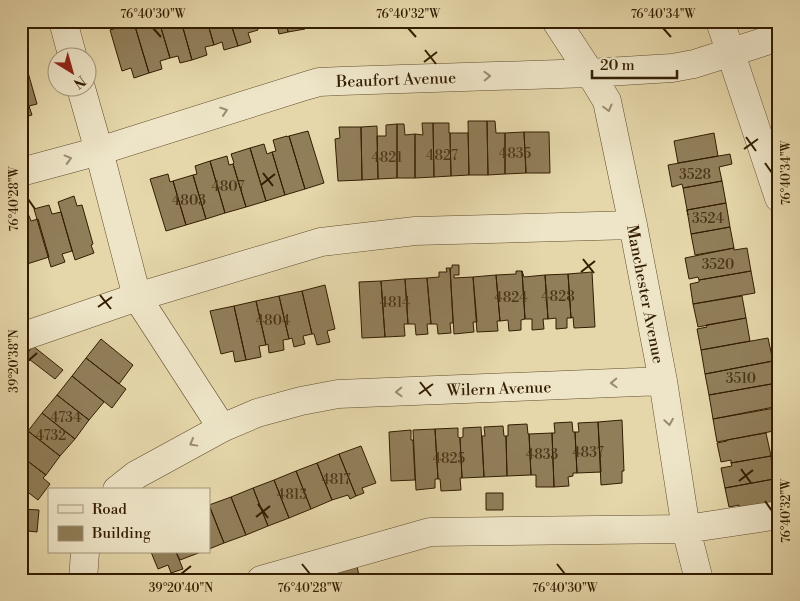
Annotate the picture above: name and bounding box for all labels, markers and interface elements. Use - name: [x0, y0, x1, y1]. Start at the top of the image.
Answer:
- text: 76°40'30"W: [120, 7, 187, 22]
- text: 76°40'32"W: [376, 7, 441, 22]
- text: 76°40'34"W: [631, 7, 696, 22]
- north arrow: [48, 48, 98, 98]
- scale bar: [592, 48, 678, 80]
- text: 20 m: [600, 56, 635, 75]
- street label: Beaufort Avenue: [335, 68, 456, 92]
- text: N: [69, 71, 89, 92]
- one-way arrow: [483, 71, 491, 81]
- one-way arrow: [602, 103, 613, 112]
- one-way arrow: [219, 107, 227, 117]
- text: 76°40'34"W: [779, 140, 794, 205]
- house number: 4835: [499, 145, 531, 163]
- house number: 4827: [426, 147, 458, 165]
- house number: 4821: [371, 149, 403, 167]
- one-way arrow: [64, 154, 73, 165]
- text: 76°40'28"W: [7, 165, 22, 231]
- house number: 3528: [679, 166, 711, 184]
- house number: 4807: [211, 178, 245, 196]
- house number: 4803: [172, 192, 206, 210]
- house number: 3524: [692, 210, 724, 228]
- street label: Manchester Avenue: [622, 223, 668, 365]
- house number: 3520: [702, 256, 734, 274]
- house number: 4828: [541, 288, 575, 306]
- house number: 4824: [494, 289, 528, 307]
- house number: 4814: [380, 294, 410, 312]
- house number: 4804: [256, 312, 290, 330]
- text: 39°20'38"N: [7, 329, 22, 393]
- house number: 3510: [726, 370, 756, 388]
- street label: Wilern Avenue: [445, 377, 552, 401]
- one-way arrow: [610, 378, 618, 389]
- one-way arrow: [395, 386, 403, 397]
- house number: 4734: [51, 409, 82, 427]
- one-way arrow: [663, 418, 674, 426]
- house number: 4732: [36, 427, 66, 445]
- one-way arrow: [190, 437, 199, 447]
- house number: 4837: [572, 444, 604, 462]
- house number: 4833: [526, 446, 558, 464]
- house number: 4825: [433, 450, 466, 468]
- house number: 4817: [322, 471, 351, 489]
- text: 76°40'32"W: [779, 478, 794, 543]
- house number: 4813: [277, 486, 307, 504]
- legend: [48, 488, 210, 554]
- text: Road: [92, 500, 127, 519]
- text: Building: [91, 524, 151, 543]
- text: 39°20'40"N: [149, 581, 213, 596]
- text: 76°40'28"W: [278, 581, 344, 596]
- text: 76°40'30"W: [532, 581, 599, 596]

